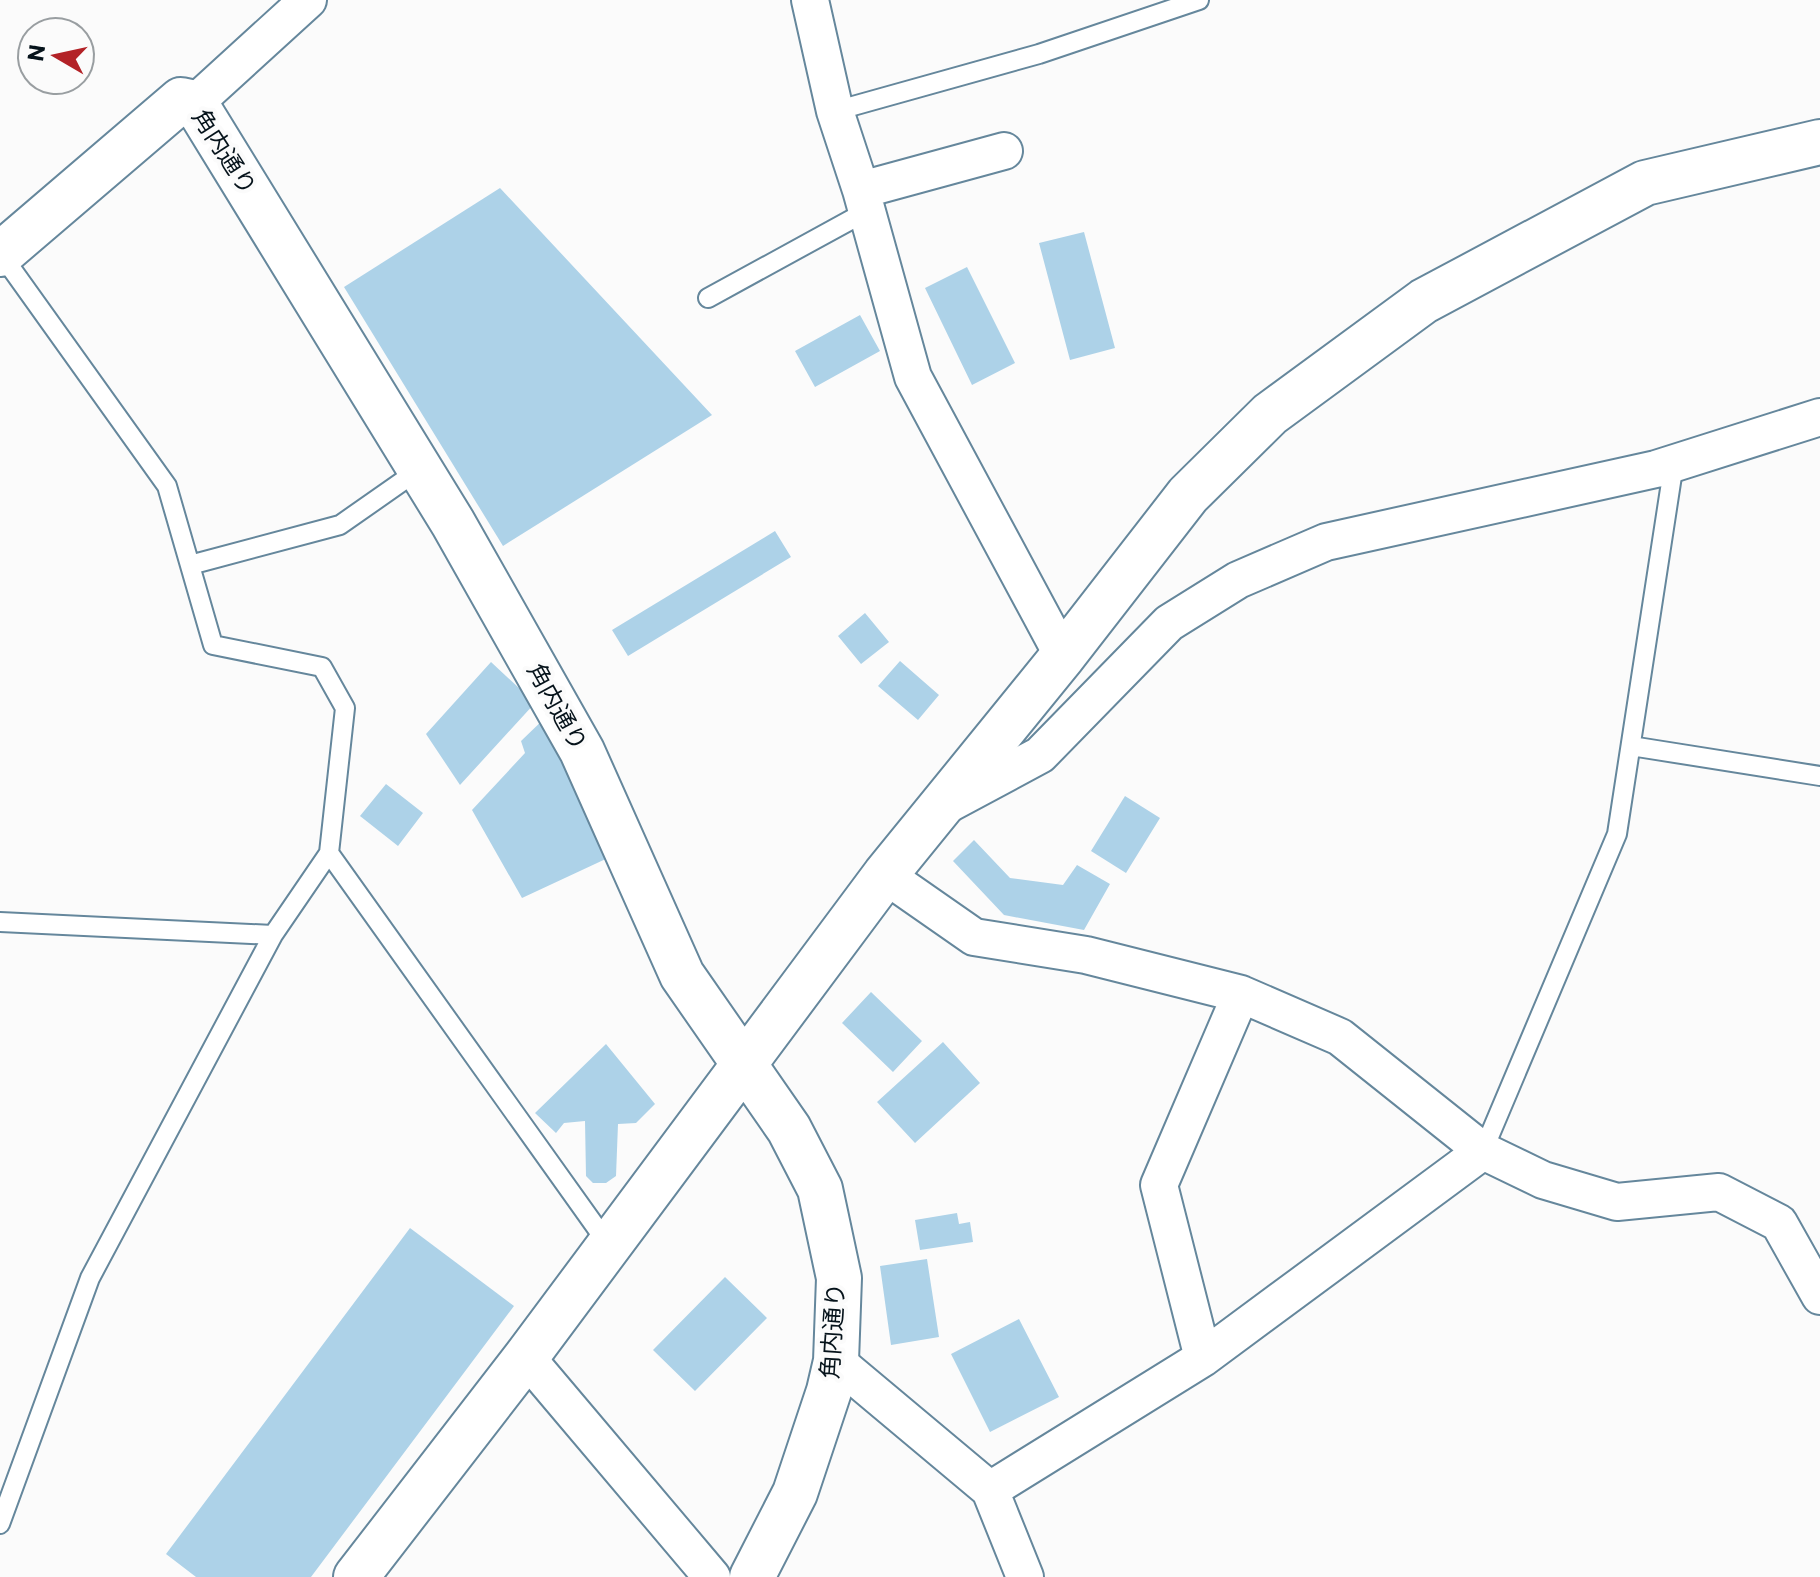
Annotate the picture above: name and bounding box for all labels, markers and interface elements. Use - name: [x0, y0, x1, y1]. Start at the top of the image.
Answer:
- north arrow: [16, 16, 96, 96]
- text: N: [21, 43, 50, 63]
- street label: 角内通り: [187, 103, 264, 199]
- street label: 角内通り: [522, 657, 594, 755]
- street label: 角内通り: [814, 1282, 849, 1380]

